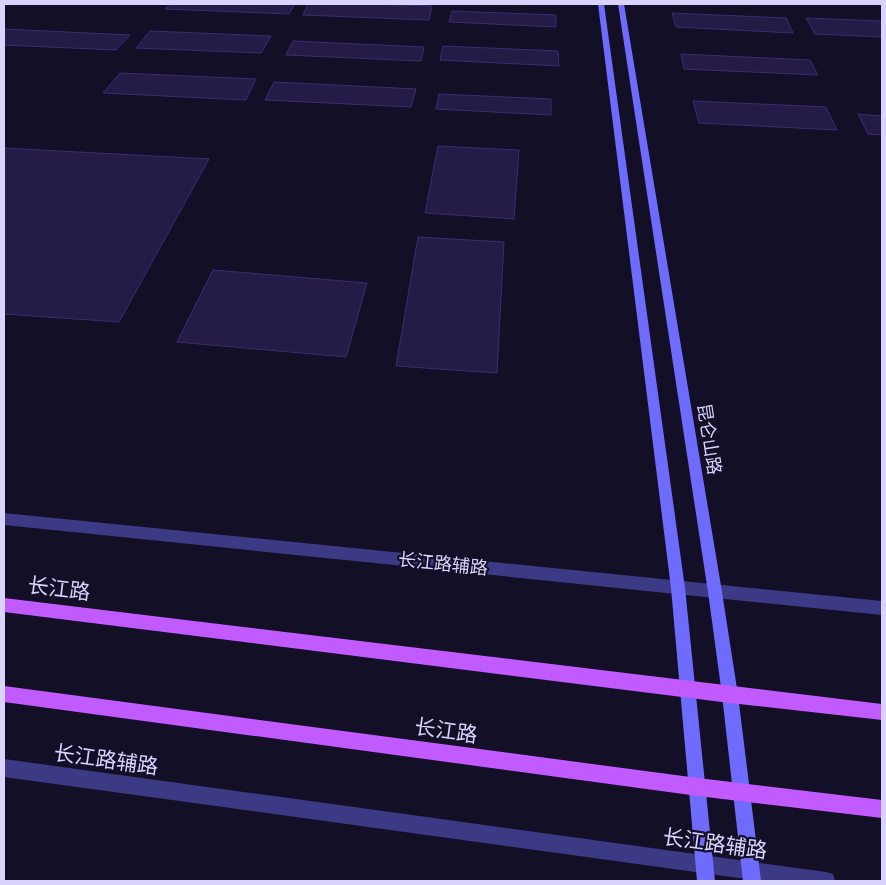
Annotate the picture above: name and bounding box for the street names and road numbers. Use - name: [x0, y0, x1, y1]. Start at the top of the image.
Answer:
- street label: 昆仑山路: [691, 401, 727, 477]
- street label: 长江路辅路: [397, 546, 489, 582]
- street label: 长江路: [26, 570, 92, 608]
- street label: 长江路: [413, 712, 479, 750]
- street label: 长江路辅路: [52, 738, 160, 782]
- street label: 长江路辅路: [661, 822, 769, 866]

